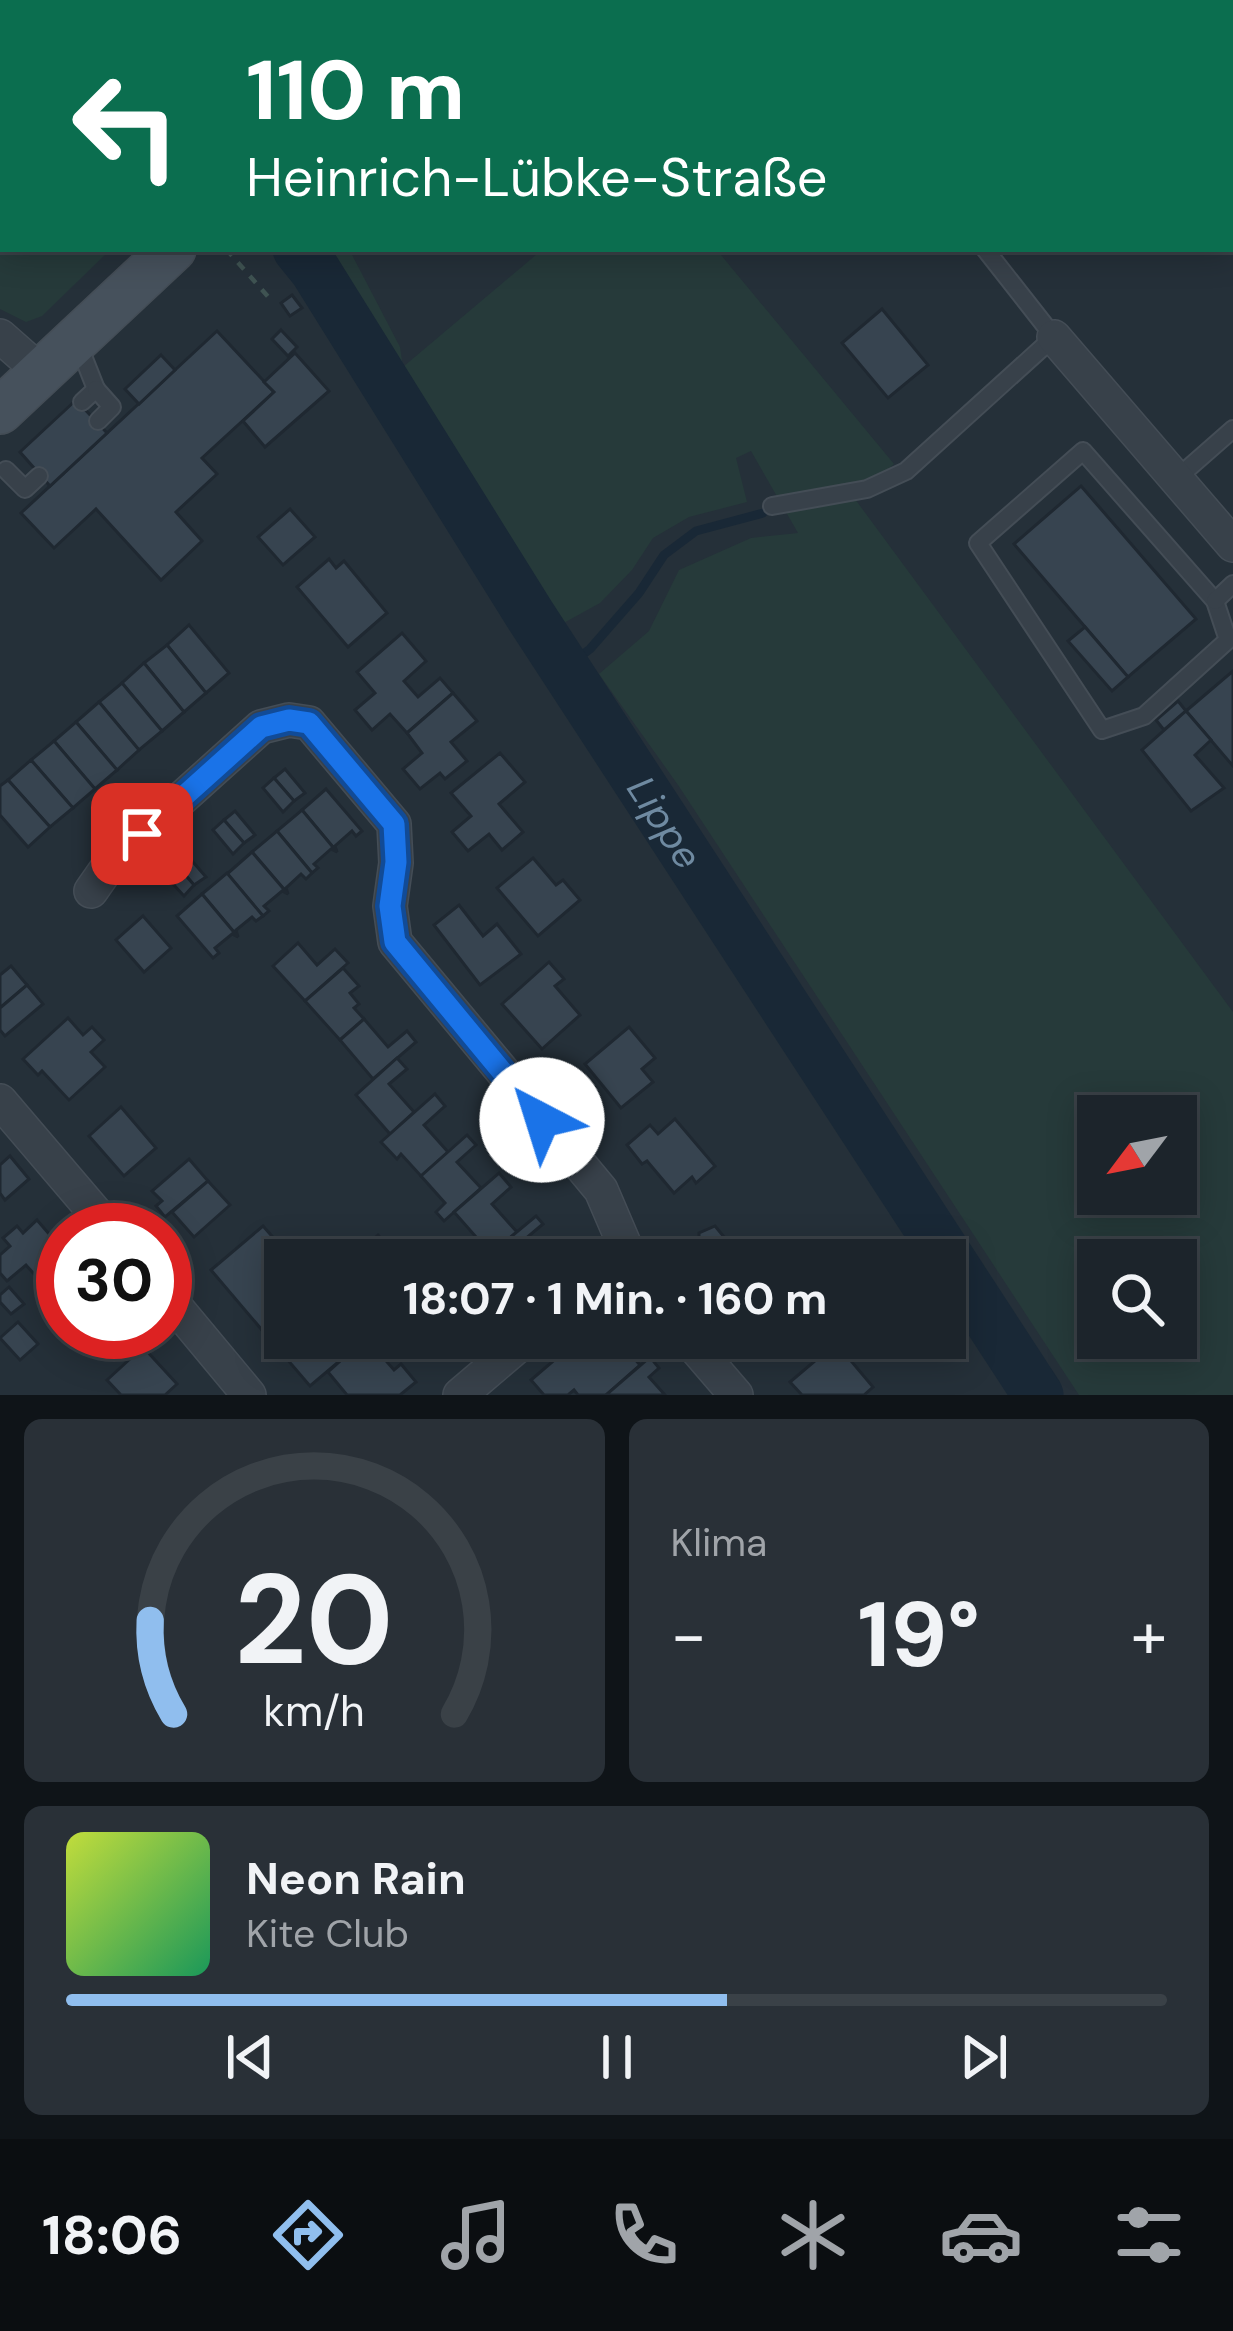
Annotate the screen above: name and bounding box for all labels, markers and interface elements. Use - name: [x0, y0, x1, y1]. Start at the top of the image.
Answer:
- text: 110 m: [246, 36, 465, 145]
- icon: left: [48, 48, 204, 204]
- text: Heinrich-Lübke-Straße: [246, 142, 827, 213]
- water label: Lippe: [616, 767, 714, 879]
- pin: [91, 783, 193, 885]
- icon: arrive: [109, 801, 175, 867]
- position arrow: [479, 1057, 605, 1183]
- north arrow: [1077, 1095, 1197, 1215]
- map controls: [1077, 1095, 1197, 1359]
- speed limit sign: 30: [36, 1203, 192, 1359]
- button: search: [1077, 1239, 1197, 1359]
- text: 18:07 · 1 Min. · 160 m: [403, 1269, 827, 1328]
- text: Klima: [671, 1517, 767, 1568]
- text: 20: [235, 1539, 394, 1702]
- text: 19°: [857, 1577, 980, 1694]
- text: −: [671, 1593, 707, 1678]
- text: +: [1131, 1593, 1167, 1678]
- text: km/h: [264, 1682, 365, 1738]
- text: Neon Rain: [246, 1849, 466, 1908]
- text: Kite Club: [246, 1908, 409, 1959]
- icon: previous: [217, 2024, 283, 2090]
- icon: pause: [584, 2024, 650, 2090]
- icon: next: [951, 2024, 1017, 2090]
- icon: directions: [266, 2193, 350, 2277]
- icon: music: [434, 2193, 518, 2277]
- icon: phone: [602, 2193, 686, 2277]
- icon: climate: [771, 2193, 855, 2277]
- icon: car: [939, 2193, 1023, 2277]
- icon: filters: [1107, 2193, 1191, 2277]
- text: 18:06: [42, 2200, 182, 2271]

